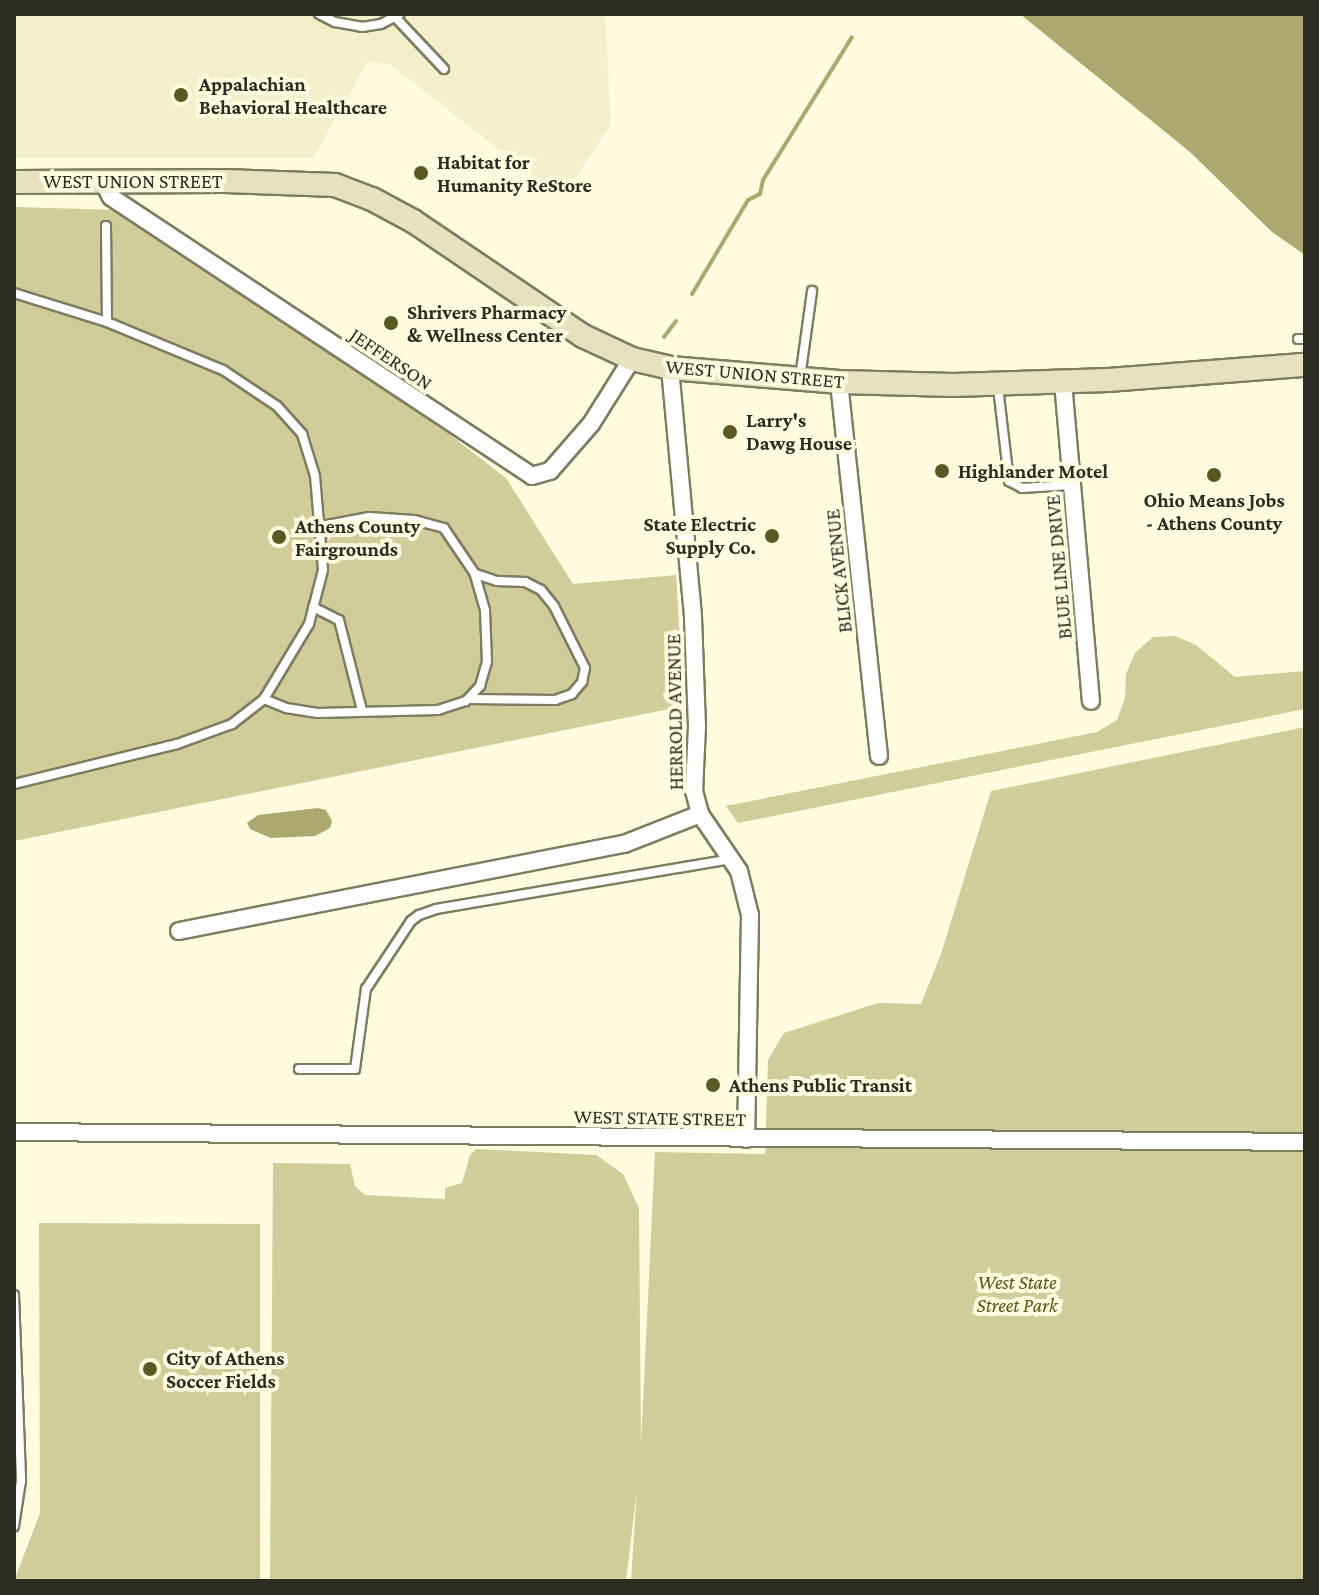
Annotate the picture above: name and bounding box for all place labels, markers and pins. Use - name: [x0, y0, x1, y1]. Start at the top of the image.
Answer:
- place label: Appalachian Behavioral Healthcare: [199, 72, 387, 119]
- marker: Appalachian Behavioral Healthcare: [170, 84, 192, 106]
- place label: Habitat for Humanity ReStore: [437, 150, 592, 197]
- marker: Habitat for Humanity ReStore: [412, 164, 430, 182]
- place label: Shrivers Pharmacy & Wellness Center: [407, 300, 566, 347]
- marker: Shrivers Pharmacy & Wellness Center: [382, 314, 400, 332]
- place label: Larry's Dawg House: [746, 408, 852, 455]
- marker: Larry's Dawg House: [721, 423, 739, 441]
- place label: Highlander Motel: [958, 459, 1108, 483]
- marker: Highlander Motel: [933, 462, 951, 480]
- marker: Ohio Means Jobs - Athens County: [1205, 466, 1223, 484]
- place label: Ohio Means Jobs - Athens County: [1143, 488, 1285, 535]
- place label: State Electric Supply Co.: [644, 512, 756, 559]
- place label: Athens County Fairgrounds: [295, 514, 420, 561]
- marker: State Electric Supply Co.: [763, 527, 781, 545]
- marker: Athens County Fairgrounds: [270, 528, 288, 546]
- place label: Athens Public Transit: [729, 1073, 912, 1097]
- marker: Athens Public Transit: [704, 1076, 722, 1094]
- place label: City of Athens Soccer Fields: [166, 1346, 285, 1393]
- marker: City of Athens Soccer Fields: [141, 1360, 159, 1378]

